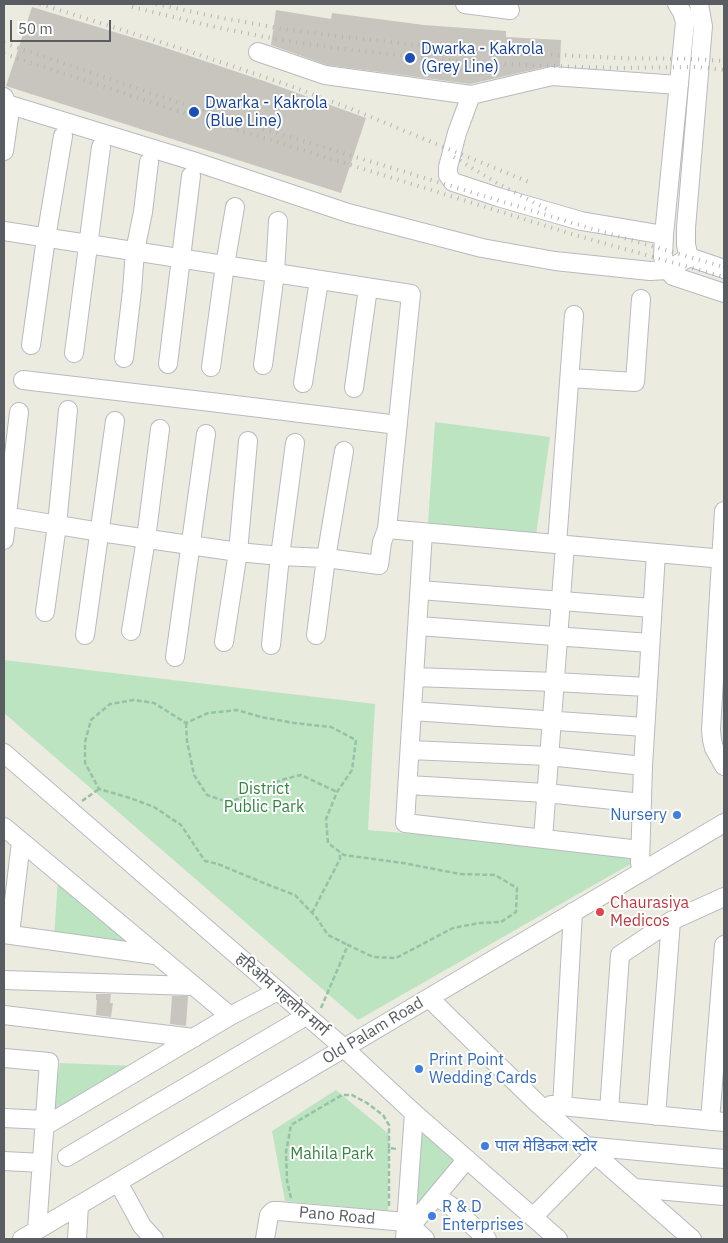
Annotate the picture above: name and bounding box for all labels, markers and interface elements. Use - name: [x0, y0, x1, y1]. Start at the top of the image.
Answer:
- scale bar: [12, 10, 114, 42]
- text: 50 m: [18, 19, 53, 38]
- place label: Dwarka - Kakrola (Grey Line): [421, 39, 544, 77]
- marker: Dwarka - Kakrola (Grey Line): [403, 51, 417, 65]
- place label: Dwarka - Kakrola (Blue Line): [205, 93, 328, 131]
- marker: Dwarka - Kakrola (Blue Line): [187, 105, 201, 119]
- park label: District Public Park: [224, 779, 304, 817]
- place label: Nursery: [610, 805, 667, 825]
- marker: Nursery: [671, 809, 683, 821]
- place label: Chaurasiya Medicos: [610, 893, 689, 931]
- marker: Chaurasiya Medicos: [594, 906, 606, 918]
- street label: हरिओम गहलोत मार्ग: [232, 949, 332, 1041]
- street label: Old Palam Road: [319, 993, 427, 1069]
- place label: Print Point Wedding Cards: [429, 1050, 537, 1088]
- marker: Print Point Wedding Cards: [413, 1063, 425, 1075]
- place label: पाल मेडिकल स्टोर: [495, 1136, 597, 1156]
- marker: पाल मेडिकल स्टोर: [479, 1140, 491, 1152]
- park label: Mahila Park: [290, 1144, 374, 1164]
- place label: R & D Enterprises: [442, 1197, 524, 1235]
- street label: Pano Road: [298, 1203, 376, 1229]
- marker: R & D Enterprises: [426, 1210, 438, 1222]

